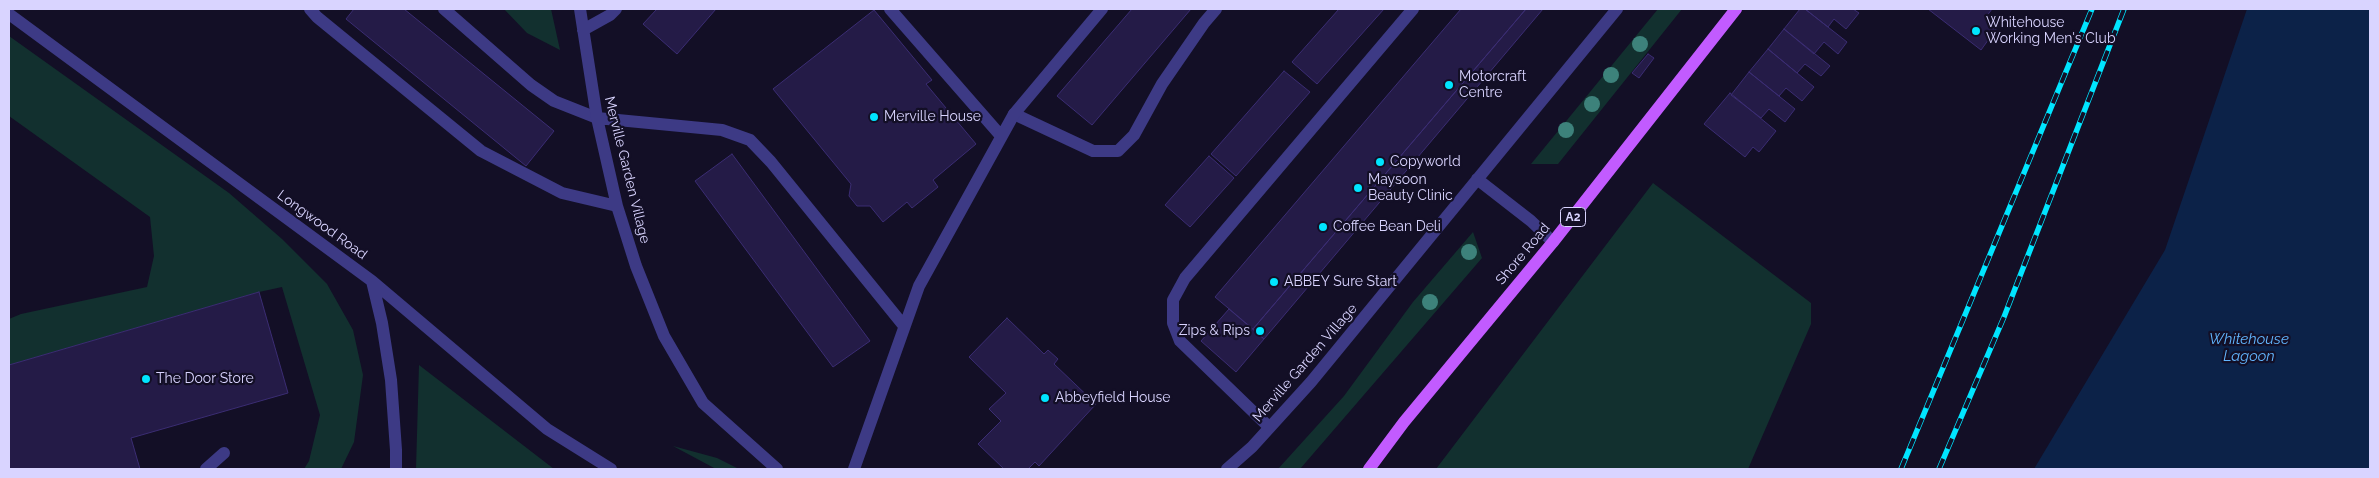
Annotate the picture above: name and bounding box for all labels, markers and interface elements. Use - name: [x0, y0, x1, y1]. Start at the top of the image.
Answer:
- place label: Whitehouse Working Men's Club: [1986, 15, 2116, 48]
- marker: Whitehouse Working Men's Club: [1970, 25, 1982, 37]
- place label: Motorcraft Centre: [1459, 69, 1526, 102]
- marker: Motorcraft Centre: [1443, 79, 1455, 91]
- street label: Merville Garden Village: [601, 95, 653, 245]
- place label: Merville House: [884, 109, 981, 125]
- marker: Merville House: [868, 111, 880, 123]
- place label: Copyworld: [1390, 154, 1461, 170]
- marker: Copyworld: [1374, 156, 1386, 168]
- place label: Maysoon Beauty Clinic: [1368, 172, 1453, 204]
- marker: Maysoon Beauty Clinic: [1352, 182, 1364, 194]
- street label: Longwood Road: [274, 187, 370, 263]
- road number: A2: [1560, 208, 1586, 226]
- place label: Coffee Bean Deli: [1333, 219, 1441, 235]
- street label: Shore Road: [1492, 220, 1554, 288]
- marker: Coffee Bean Deli: [1317, 221, 1329, 233]
- place label: ABBEY Sure Start: [1284, 274, 1397, 290]
- marker: ABBEY Sure Start: [1268, 276, 1280, 288]
- street label: Merville Garden Village: [1249, 301, 1361, 425]
- place label: Zips & Rips: [1179, 323, 1250, 339]
- marker: Zips & Rips: [1254, 325, 1266, 337]
- water label: Whitehouse Lagoon: [2209, 330, 2289, 365]
- place label: The Door Store: [156, 371, 254, 387]
- marker: The Door Store: [140, 373, 152, 385]
- place label: Abbeyfield House: [1055, 390, 1171, 406]
- marker: Abbeyfield House: [1039, 392, 1051, 404]

